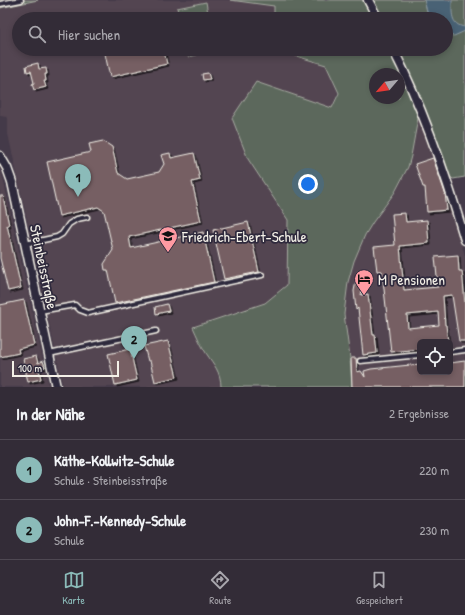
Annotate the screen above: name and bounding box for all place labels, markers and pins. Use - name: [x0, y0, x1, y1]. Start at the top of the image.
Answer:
- pin: 1: [65, 164, 91, 197]
- school or university icon: Friedrich-Ebert-Schule: [157, 225, 179, 253]
- place label: Friedrich-Ebert-Schule: [181, 226, 307, 247]
- hotel icon: M Pensionen: [353, 268, 375, 296]
- place label: M Pensionen: [378, 269, 445, 290]
- pin: 2: [121, 326, 147, 359]

